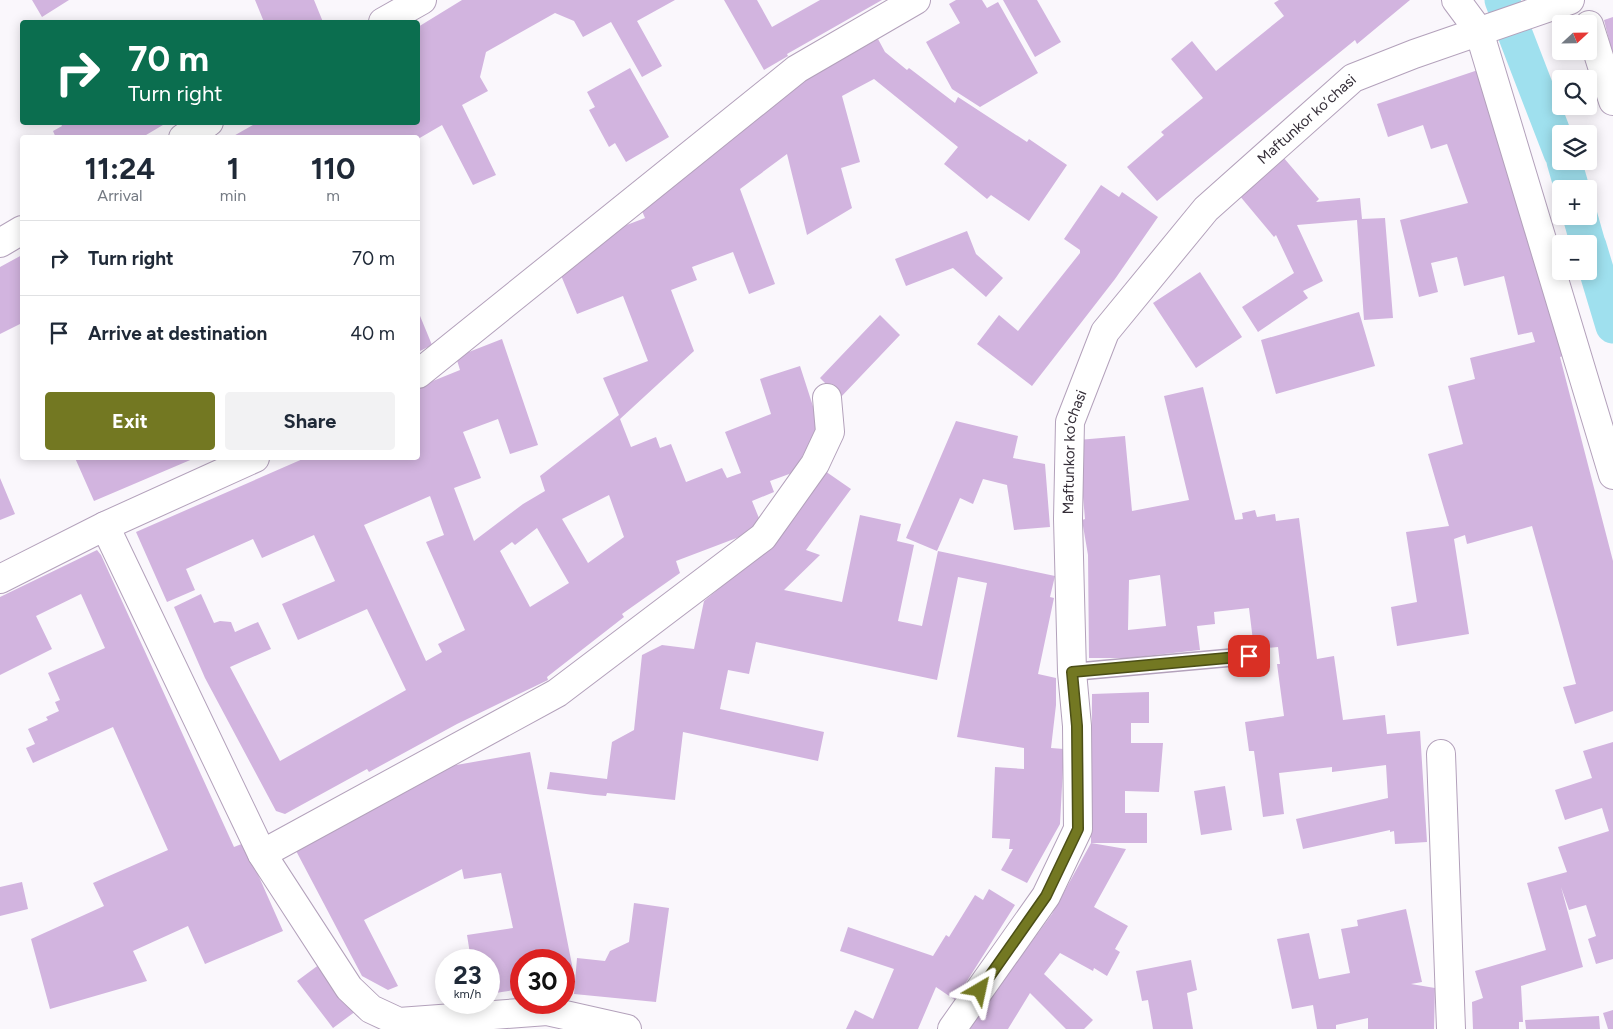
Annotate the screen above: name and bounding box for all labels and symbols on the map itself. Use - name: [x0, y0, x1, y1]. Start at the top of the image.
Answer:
- north arrow: [1552, 15, 1598, 60]
- street label: Maftunkor ko’chasi: [1254, 71, 1360, 168]
- street label: Maftunkor ko’chasi: [1059, 387, 1091, 515]
- pin: [1228, 635, 1270, 677]
- speed limit sign: 30: [510, 949, 575, 1014]
- position arrow: [953, 963, 1005, 1015]

